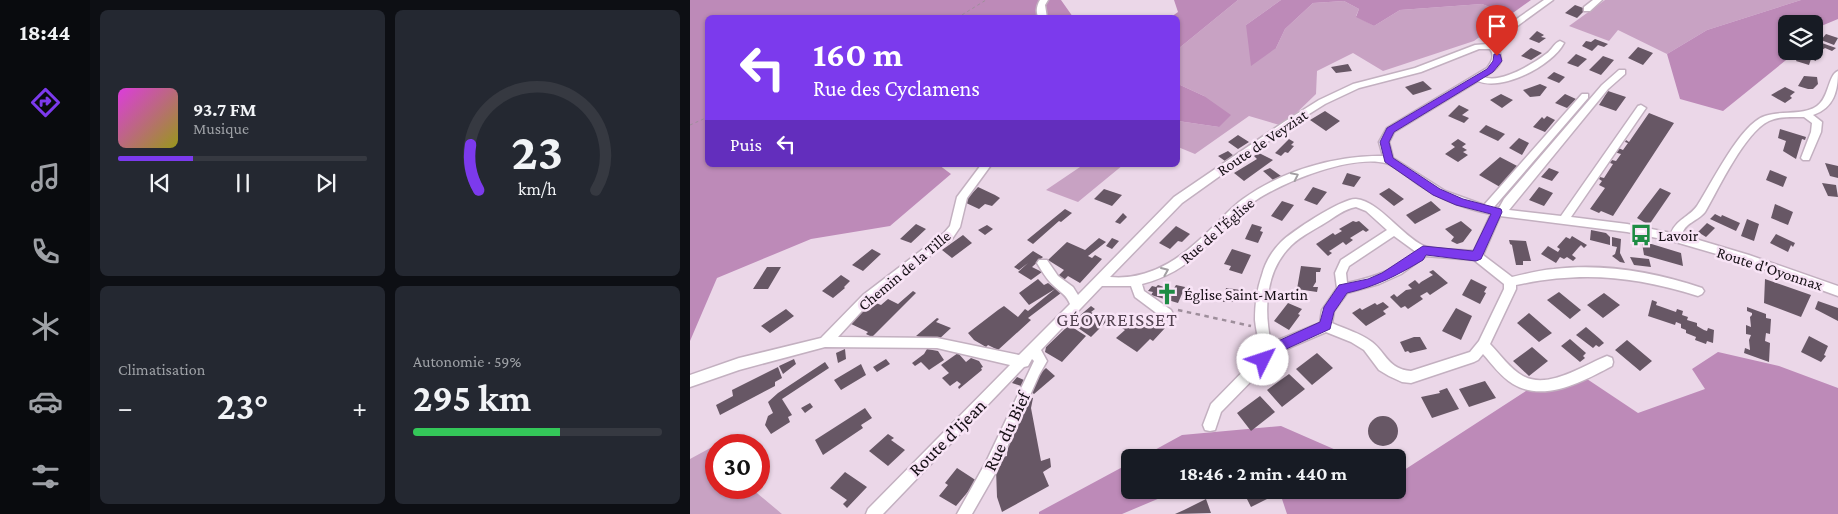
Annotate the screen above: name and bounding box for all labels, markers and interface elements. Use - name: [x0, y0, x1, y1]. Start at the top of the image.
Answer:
- pin: [1476, 5, 1518, 56]
- icon: arrive: [1483, 12, 1511, 40]
- map controls: [1778, 15, 1823, 60]
- button: layers: [1778, 15, 1823, 60]
- text: 18:44: [20, 20, 70, 45]
- icon: left: [730, 35, 795, 100]
- text: 160 m: [813, 35, 903, 74]
- text: Rue des Cyclamens: [813, 76, 980, 101]
- icon: directions: [28, 85, 63, 120]
- text: 93.7 FM: [193, 99, 256, 120]
- street label: Route de Veyziat: [1214, 106, 1312, 180]
- text: Musique: [193, 120, 249, 137]
- text: 23: [512, 122, 563, 180]
- icon: left: [772, 130, 800, 158]
- text: Puis: [730, 134, 762, 155]
- icon: music: [28, 160, 63, 195]
- icon: previous: [146, 169, 174, 197]
- icon: pause: [229, 169, 257, 197]
- icon: next: [312, 169, 340, 197]
- one-way arrow: [1289, 172, 1298, 182]
- text: km/h: [518, 179, 557, 199]
- street label: Rue de l'Église: [1177, 194, 1258, 268]
- bus stop icon: Lavoir: [1628, 222, 1654, 248]
- street label: Chemin de la Tille: [855, 227, 954, 314]
- place label: Lavoir: [1658, 227, 1699, 244]
- icon: phone: [28, 234, 63, 269]
- street label: Route d'Oyonnax: [1714, 243, 1825, 295]
- one-way arrow: [1160, 267, 1169, 278]
- church icon: Église Saint-Martin: [1154, 281, 1180, 307]
- place label: Église Saint-Martin: [1184, 286, 1309, 304]
- icon: climate: [28, 309, 63, 344]
- district label: GÉOVREISSET: [1056, 309, 1178, 330]
- position arrow: [1236, 333, 1288, 385]
- text: Autonomie · 59%: [413, 353, 521, 370]
- text: Climatisation: [118, 361, 205, 378]
- text: 295 km: [413, 377, 531, 419]
- icon: car: [28, 384, 63, 419]
- text: 23°: [216, 385, 269, 427]
- street label: Rue du Bief: [979, 387, 1035, 474]
- text: −: [118, 392, 133, 423]
- text: +: [352, 392, 367, 423]
- street label: Route d'Ijean: [905, 395, 991, 481]
- speed limit sign: 30: [705, 434, 770, 499]
- icon: filters: [28, 459, 63, 494]
- text: 18:46 · 2 min · 440 m: [1180, 463, 1347, 484]

